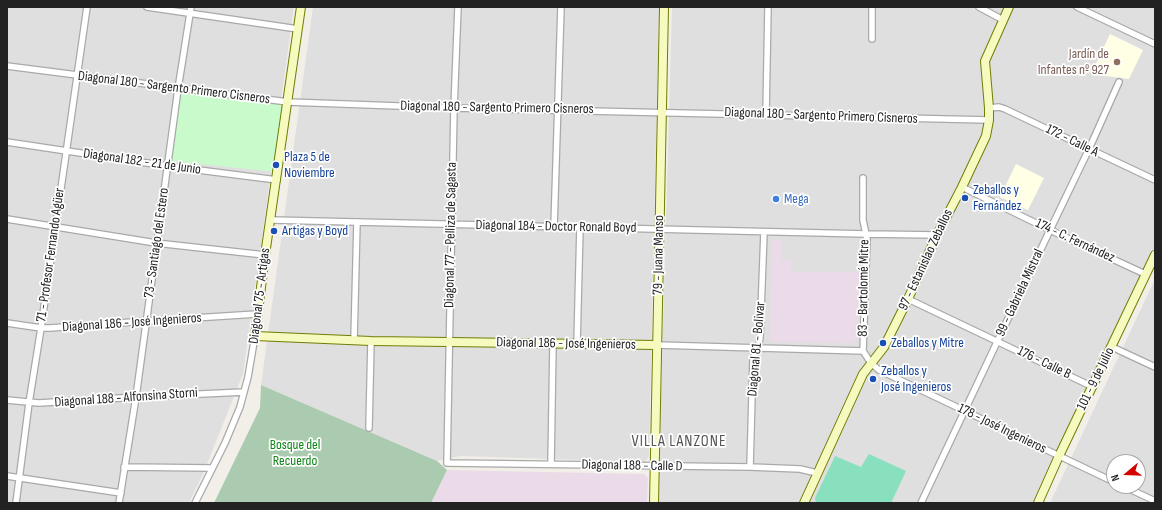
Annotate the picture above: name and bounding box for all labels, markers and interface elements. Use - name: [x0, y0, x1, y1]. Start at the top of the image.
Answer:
- place label: Jardín de Infantes nº 927: [1038, 46, 1109, 78]
- marker: Jardín de Infantes nº 927: [1112, 57, 1122, 67]
- street label: Diagonal 180 - Sargento Primero Cisneros: [77, 68, 271, 108]
- street label: Diagonal 180 - Sargento Primero Cisneros: [400, 98, 594, 118]
- street label: Diagonal 180 - Sargento Primero Cisneros: [724, 104, 918, 128]
- street label: 172 - Calle A: [1043, 121, 1101, 161]
- street label: Diagonal 182 - 21 de Junio: [82, 145, 202, 179]
- place label: Plaza 5 de Noviembre: [284, 149, 335, 182]
- marker: Plaza 5 de Noviembre: [271, 160, 281, 170]
- street label: Diagonal 77 - Pelliza de Sagasta: [441, 162, 461, 308]
- place label: Zeballos y Fernández: [973, 182, 1022, 214]
- street label: 71 - Profesor Fernando Agüer: [33, 187, 69, 323]
- street label: 73 - Santiago del Estero: [141, 187, 173, 299]
- place label: Mega: [784, 191, 809, 207]
- marker: Zeballos y Fernández: [960, 193, 970, 203]
- marker: Mega: [771, 194, 781, 204]
- street label: 97 - Estanislao Zeballos: [895, 207, 957, 313]
- street label: 79 - Juana Manso: [650, 215, 668, 295]
- street label: 174 - C. Fernández: [1033, 215, 1117, 267]
- street label: Diagonal 184 - Doctor Ronald Boyd: [475, 217, 637, 237]
- place label: Artigas y Boyd: [282, 223, 348, 239]
- marker: Artigas y Boyd: [269, 226, 279, 236]
- street label: 83 - Bartolomé Mitre: [855, 239, 873, 337]
- street label: Diagonal 75 - Artigas: [246, 247, 274, 345]
- street label: 99 - Gabriela Mistral: [992, 247, 1048, 339]
- street label: Diagonal 81 - Bolivar: [744, 301, 770, 397]
- street label: Diagonal 186 - José Ingenieros: [62, 310, 202, 336]
- street label: Diagonal 186 - José Ingenieros: [496, 334, 636, 354]
- place label: Zeballos y Mitre: [891, 335, 964, 351]
- marker: Zeballos y Mitre: [878, 338, 888, 348]
- street label: 176 - Calle B: [1015, 343, 1073, 383]
- street label: 101 - 9 de Julio: [1074, 345, 1118, 413]
- place label: Zeballos y José Ingenieros: [881, 363, 951, 396]
- marker: Zeballos y José Ingenieros: [868, 374, 878, 384]
- street label: Diagonal 188 - Alfonsina Storni: [54, 385, 198, 411]
- street label: 178 - José Ingenieros: [955, 400, 1049, 458]
- district label: VILLA LANZONE: [632, 432, 726, 452]
- park label: Bosque del Recuerdo: [270, 437, 320, 470]
- north arrow: [1106, 454, 1146, 494]
- street label: Diagonal 188 - Calle D: [581, 457, 683, 475]
- text: N: [1108, 473, 1122, 483]

